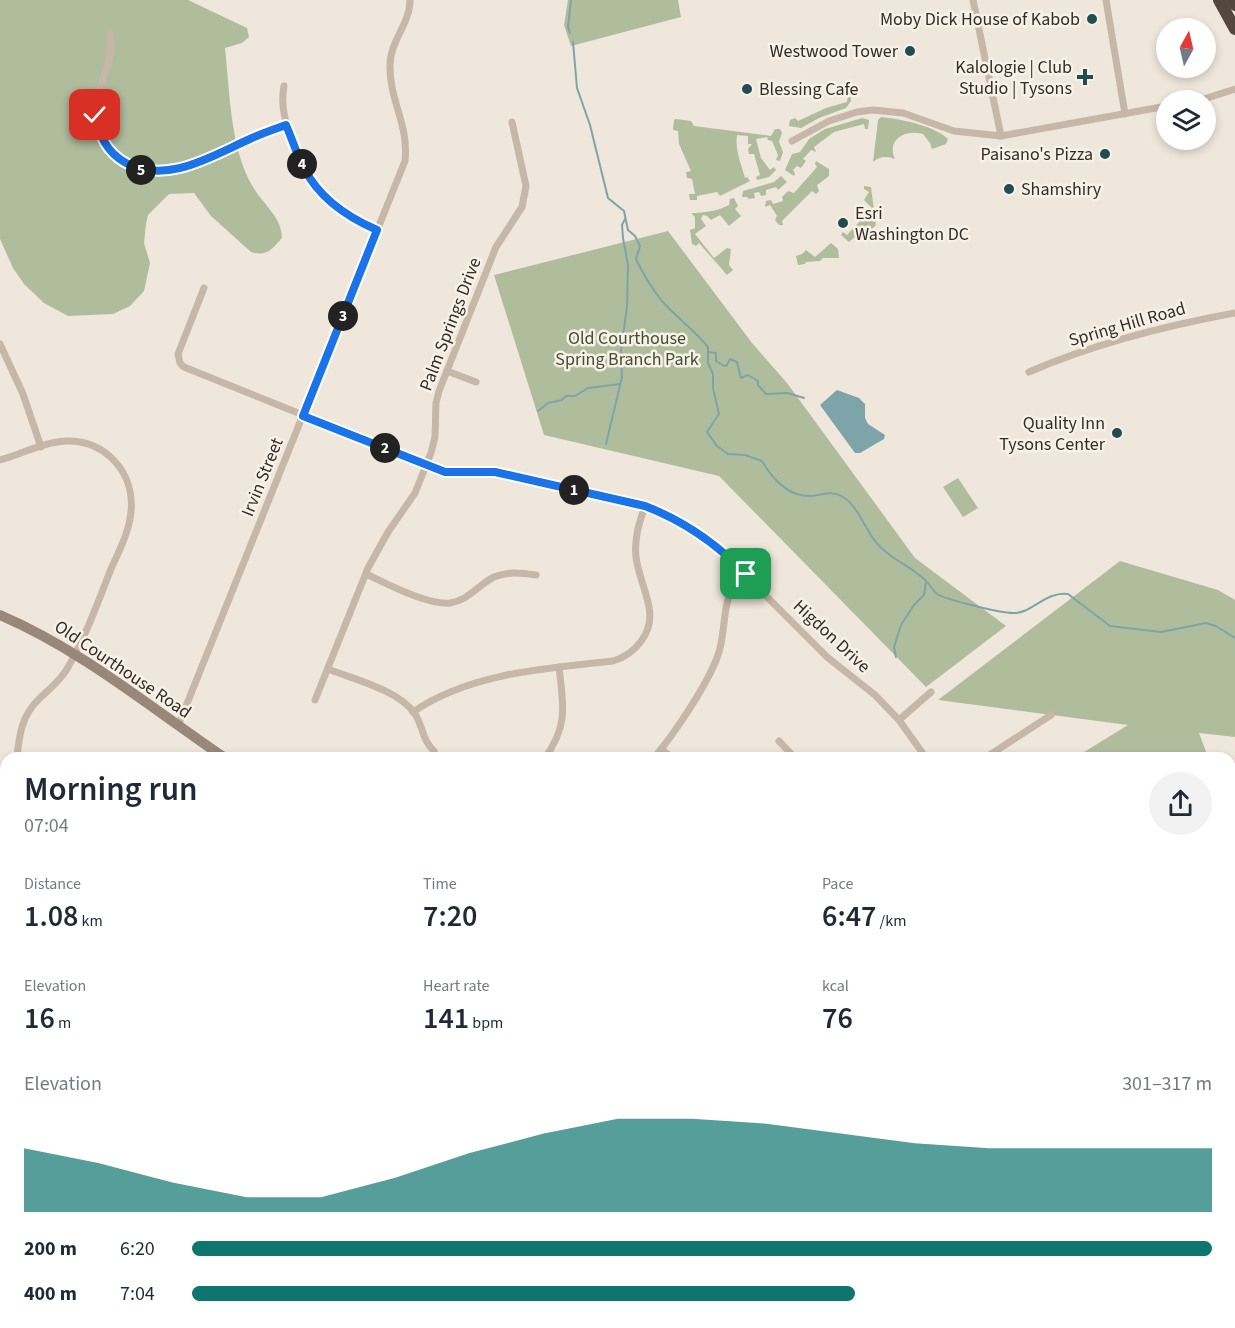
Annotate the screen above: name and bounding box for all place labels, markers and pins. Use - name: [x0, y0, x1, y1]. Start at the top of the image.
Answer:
- place label: Moby Dick House of Kabob: [880, 7, 1080, 32]
- marker: Moby Dick House of Kabob: [1085, 12, 1099, 26]
- place label: Westwood Tower: [769, 39, 899, 64]
- marker: Westwood Tower: [903, 44, 917, 58]
- place label: Kalologie | Club Studio | Tysons: [955, 55, 1072, 101]
- marker: Kalologie | Club Studio | Tysons: [1076, 68, 1094, 86]
- place label: Blessing Cafe: [759, 77, 859, 102]
- marker: Blessing Cafe: [740, 82, 754, 96]
- pin: [69, 89, 120, 140]
- place label: Paisano's Pizza: [981, 142, 1093, 167]
- marker: Paisano's Pizza: [1098, 147, 1112, 161]
- pin: 4: [287, 149, 317, 179]
- pin: 5: [126, 155, 156, 185]
- place label: Shamshiry: [1021, 177, 1102, 202]
- marker: Shamshiry: [1002, 182, 1016, 196]
- place label: Esri Washington DC: [855, 201, 969, 247]
- marker: Esri Washington DC: [836, 216, 850, 230]
- pin: 3: [328, 301, 358, 331]
- place label: Quality Inn Tysons Center: [999, 411, 1106, 457]
- marker: Quality Inn Tysons Center: [1110, 426, 1124, 440]
- pin: 2: [370, 433, 400, 463]
- pin: 1: [559, 475, 589, 505]
- pin: [720, 548, 771, 599]

